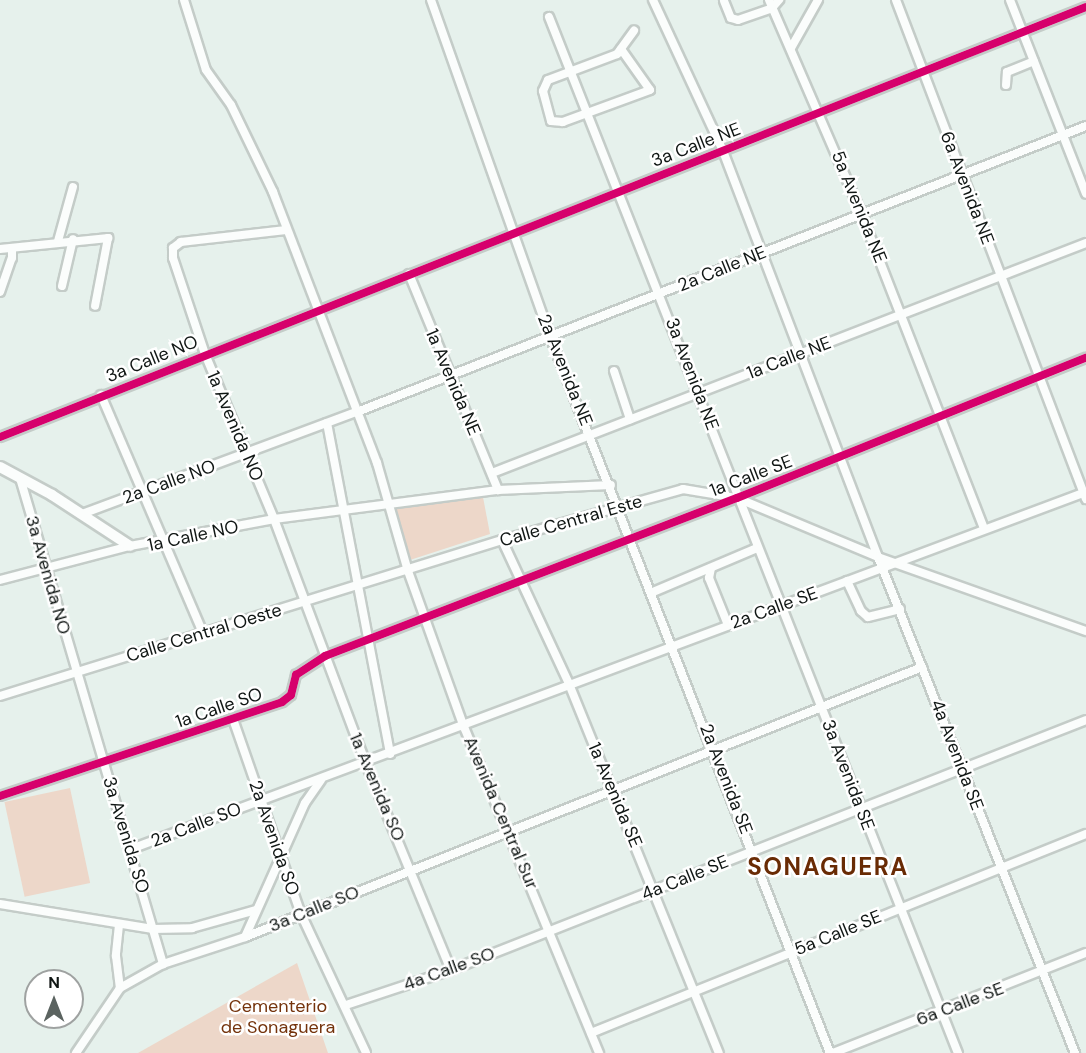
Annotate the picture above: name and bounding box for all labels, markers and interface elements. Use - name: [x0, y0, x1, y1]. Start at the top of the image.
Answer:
- street label: 3a Calle NE: [648, 118, 744, 172]
- street label: 6a Avenida NE: [936, 128, 998, 248]
- street label: 5a Avenida NE: [827, 148, 891, 266]
- street label: 2a Calle NE: [675, 242, 769, 296]
- street label: 2a Avenida NE: [533, 311, 597, 429]
- street label: 3a Avenida NE: [661, 315, 723, 433]
- street label: 1a Avenida NE: [421, 325, 485, 439]
- street label: 3a Calle NO: [103, 331, 201, 387]
- street label: 1a Calle NE: [744, 332, 834, 384]
- street label: 1a Avenida NO: [202, 368, 268, 484]
- street label: 1a Calle SE: [707, 450, 795, 502]
- street label: 2a Calle NO: [120, 455, 218, 509]
- street label: Calle Central Este: [497, 490, 645, 552]
- street label: 3a Avenida NO: [21, 513, 75, 637]
- street label: 1a Calle NO: [146, 516, 240, 556]
- street label: 2a Calle SE: [727, 582, 821, 634]
- street label: Calle Central Oeste: [124, 599, 284, 667]
- street label: 1a Calle SO: [173, 683, 265, 733]
- street label: 4a Avenida SE: [926, 697, 988, 813]
- street label: 3a Avenida SE: [817, 717, 879, 833]
- street label: 2a Avenida SE: [695, 721, 757, 837]
- street label: 1a Avenida SO: [345, 730, 409, 844]
- street label: Avenida Central Sur: [459, 733, 543, 893]
- street label: 1a Avenida SE: [583, 739, 647, 851]
- street label: 3a Avenida SO: [98, 774, 154, 896]
- street label: 2a Avenida SO: [244, 778, 304, 898]
- street label: 2a Calle SO: [148, 798, 244, 852]
- street label: 4a Calle SE: [638, 851, 732, 905]
- district label: SONAGUERA: [747, 853, 909, 881]
- street label: 3a Calle SO: [266, 881, 362, 937]
- street label: 5a Calle SE: [791, 906, 885, 960]
- street label: 4a Calle SO: [400, 943, 498, 995]
- north arrow: [24, 969, 84, 1029]
- text: N: [48, 972, 60, 993]
- street label: 6a Calle SE: [913, 977, 1007, 1031]
- park label: Cementerio de Sonaguera: [221, 996, 335, 1038]

